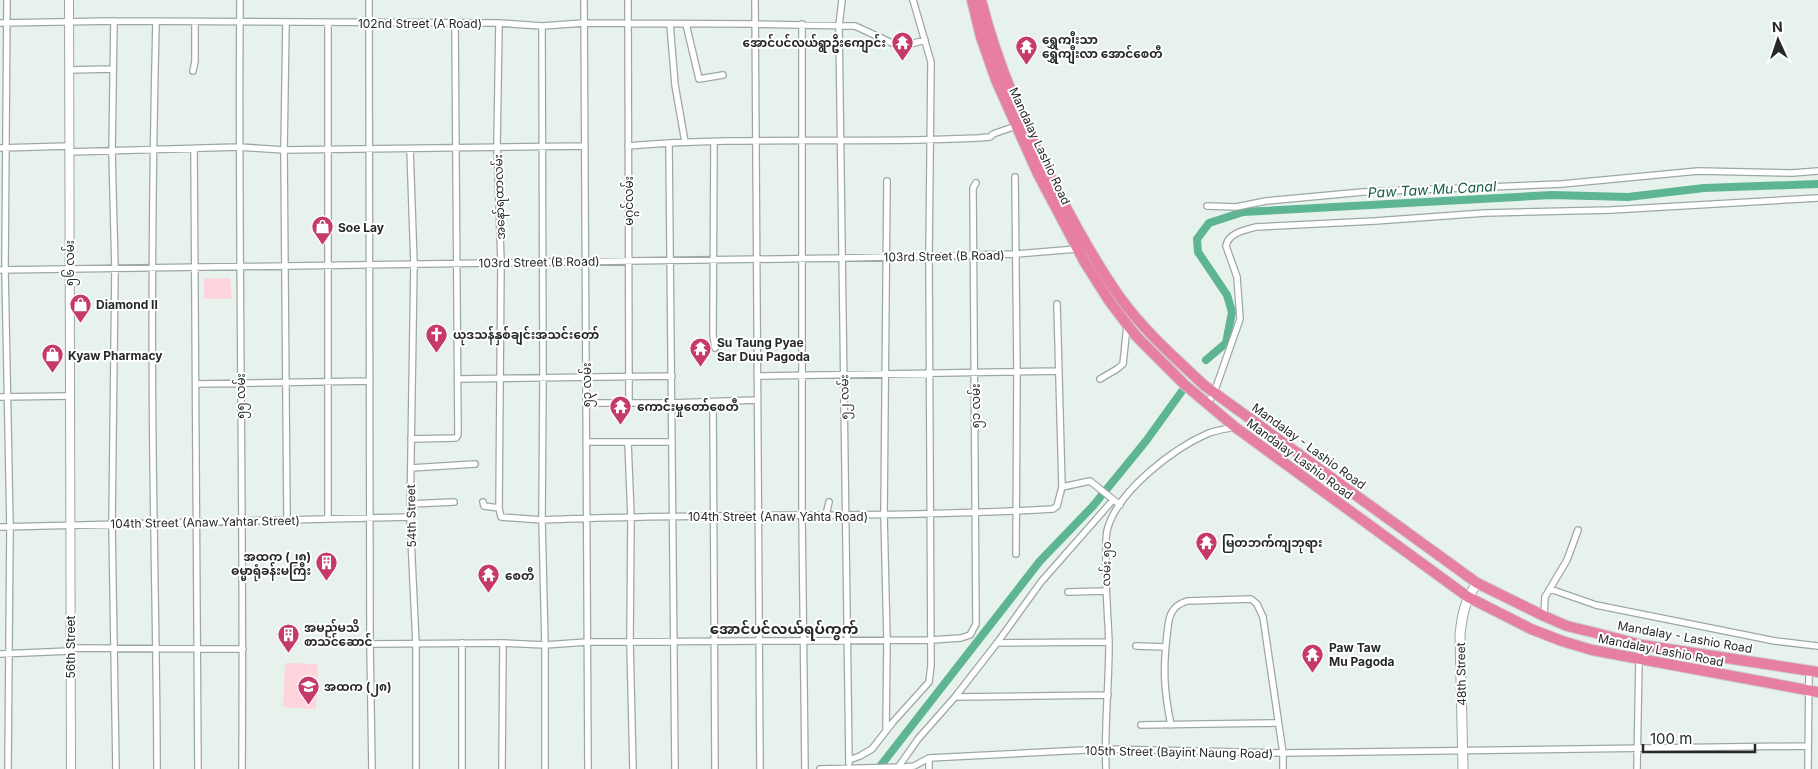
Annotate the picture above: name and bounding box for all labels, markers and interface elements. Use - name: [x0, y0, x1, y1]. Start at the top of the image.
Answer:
- north arrow: [1753, 15, 1803, 65]
- street label: 102nd Street (A Road): [358, 16, 482, 31]
- text: N: [1772, 18, 1783, 35]
- temple icon: အောင်ပင်လယ်ရွာဦးကျောင်း: [890, 30, 914, 61]
- place label: ရွှေကျီးသာ ရွှေကျီးလာ အောင်စေတီ: [1042, 31, 1163, 65]
- place label: အောင်ပင်လယ်ရွာဦးကျောင်း: [743, 33, 886, 54]
- temple icon: ရွှေကျီးသာ ရွှေကျီးလာ အောင်စေတီ: [1014, 34, 1038, 65]
- street label: Mandalay Lashio Road: [1006, 85, 1074, 207]
- street label: အနော်ရထာလမ်း: [489, 154, 511, 240]
- street label: မဂ္ဂင်လမ်း: [620, 176, 640, 226]
- water label: Paw Taw Mu Canal: [1367, 177, 1497, 201]
- shop icon: Soe Lay: [310, 215, 334, 246]
- place label: Soe Lay: [338, 220, 385, 235]
- street label: ၅၆ လမ်း: [61, 240, 80, 286]
- street label: 103rd Street (B Road): [883, 247, 1005, 265]
- street label: 103rd Street (B Road): [478, 253, 600, 271]
- shop icon: Diamond II: [68, 292, 92, 323]
- place label: Diamond II: [96, 297, 158, 312]
- church icon: ယုဒသန်နှစ်ချင်းအသင်းတော်: [425, 322, 449, 353]
- place label: ယုဒသန်နှစ်ချင်းအသင်းတော်: [453, 325, 599, 346]
- place label: Su Taung Pyae Sar Duu Pagoda: [717, 335, 810, 364]
- temple icon: Su Taung Pyae Sar Duu Pagoda: [689, 337, 713, 368]
- shop icon: Kyaw Pharmacy: [40, 343, 64, 374]
- place label: Kyaw Pharmacy: [68, 348, 163, 363]
- street label: ၅၃ လမ်း: [578, 363, 597, 407]
- street label: ၅၅ လမ်း: [232, 373, 251, 419]
- street label: ၅၂ လမ်း: [835, 374, 855, 420]
- street label: ၅၁ လမ်း: [967, 384, 986, 428]
- temple icon: ကောင်းမှုတော်စေတီ: [609, 394, 633, 425]
- place label: ကောင်းမှုတော်စေတီ: [637, 397, 739, 417]
- street label: Mandalay - Lashio Road: [1249, 400, 1369, 492]
- street label: Mandalay Lashio Road: [1244, 415, 1356, 503]
- street label: 54th Street: [403, 484, 419, 548]
- street label: 104th Street (Anaw Yahta Road): [688, 509, 868, 524]
- street label: 104th Street (Anaw Yahtar Street): [110, 513, 300, 531]
- temple icon: မြတဘက်ကျဘုရား: [1194, 530, 1218, 561]
- place label: မြတဘက်ကျဘုရား: [1222, 533, 1323, 554]
- street label: လမ်း ၅၀: [1097, 541, 1117, 587]
- place label: အထက (၂၈) ဓမ္မာရုံခန်းမကြီး: [231, 549, 311, 582]
- building icon: အထက (၂၈) ဓမ္မာရုံခန်းမကြီး: [315, 551, 339, 582]
- temple icon: စေတီ: [477, 563, 501, 594]
- place label: စေတီ: [505, 567, 534, 583]
- street label: 56th Street: [63, 615, 78, 679]
- place label: အမည်မသိ စာသင်ဆောင်: [304, 618, 372, 649]
- street label: Mandalay - Lashio Road: [1616, 618, 1754, 656]
- district label: အောင်ပင်လယ်ရပ်ကွက်: [710, 619, 858, 641]
- building icon: အမည်မသိ စာသင်ဆောင်: [276, 622, 300, 653]
- street label: Mandalay Lashio Road: [1597, 630, 1725, 670]
- place label: Paw Taw Mu Pagoda: [1329, 640, 1395, 669]
- temple icon: Paw Taw Mu Pagoda: [1301, 642, 1325, 673]
- street label: 48th Street: [1453, 642, 1469, 706]
- school or university icon: အထက (၂၈): [296, 674, 320, 705]
- place label: အထက (၂၈): [324, 679, 391, 697]
- scale bar: [1643, 722, 1756, 754]
- text: 100 m: [1650, 729, 1692, 748]
- street label: 105th Street (Bayint Naung Road): [1085, 743, 1273, 761]

